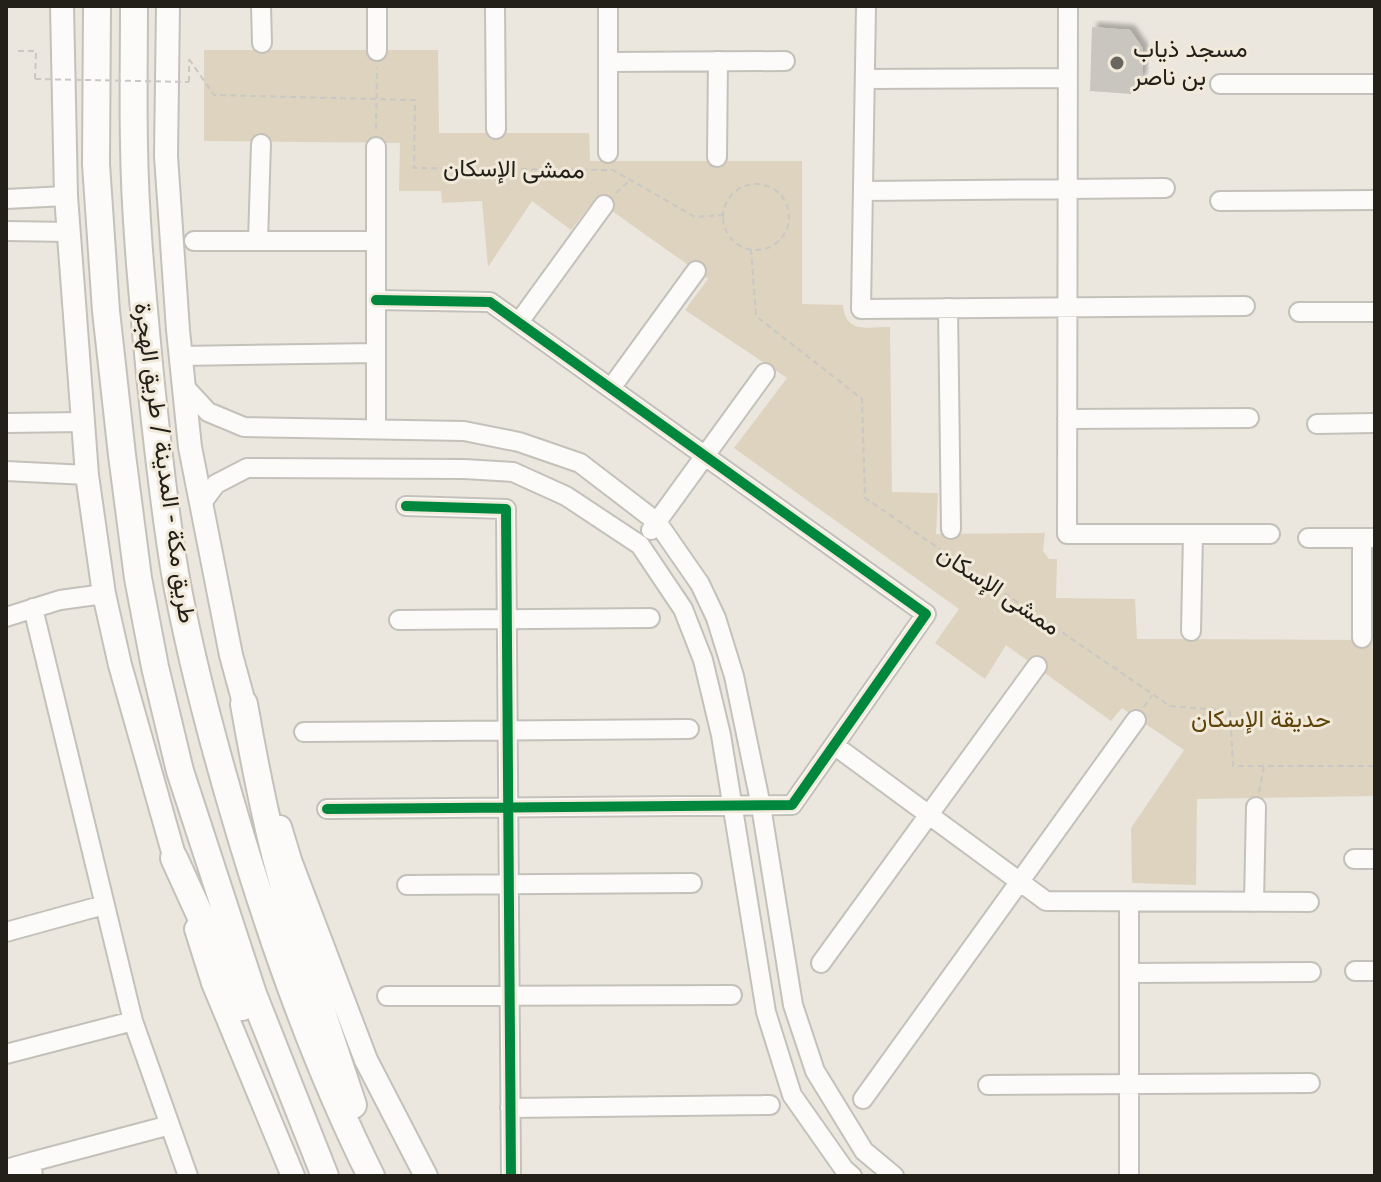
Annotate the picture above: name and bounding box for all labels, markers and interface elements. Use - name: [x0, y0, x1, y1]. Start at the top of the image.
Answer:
- place label: مسجد ذياب بن ناصر: [1132, 35, 1248, 92]
- marker: مسجد ذياب بن ناصر: [1108, 54, 1126, 72]
- street label: ممشى الإسكان: [443, 154, 585, 185]
- street label: طريق مكة - المدينة / طريق الهجرة: [128, 301, 201, 625]
- street label: ممشى الإسكان: [932, 539, 1066, 642]
- park label: حديقة الإسكان: [1191, 705, 1331, 734]

